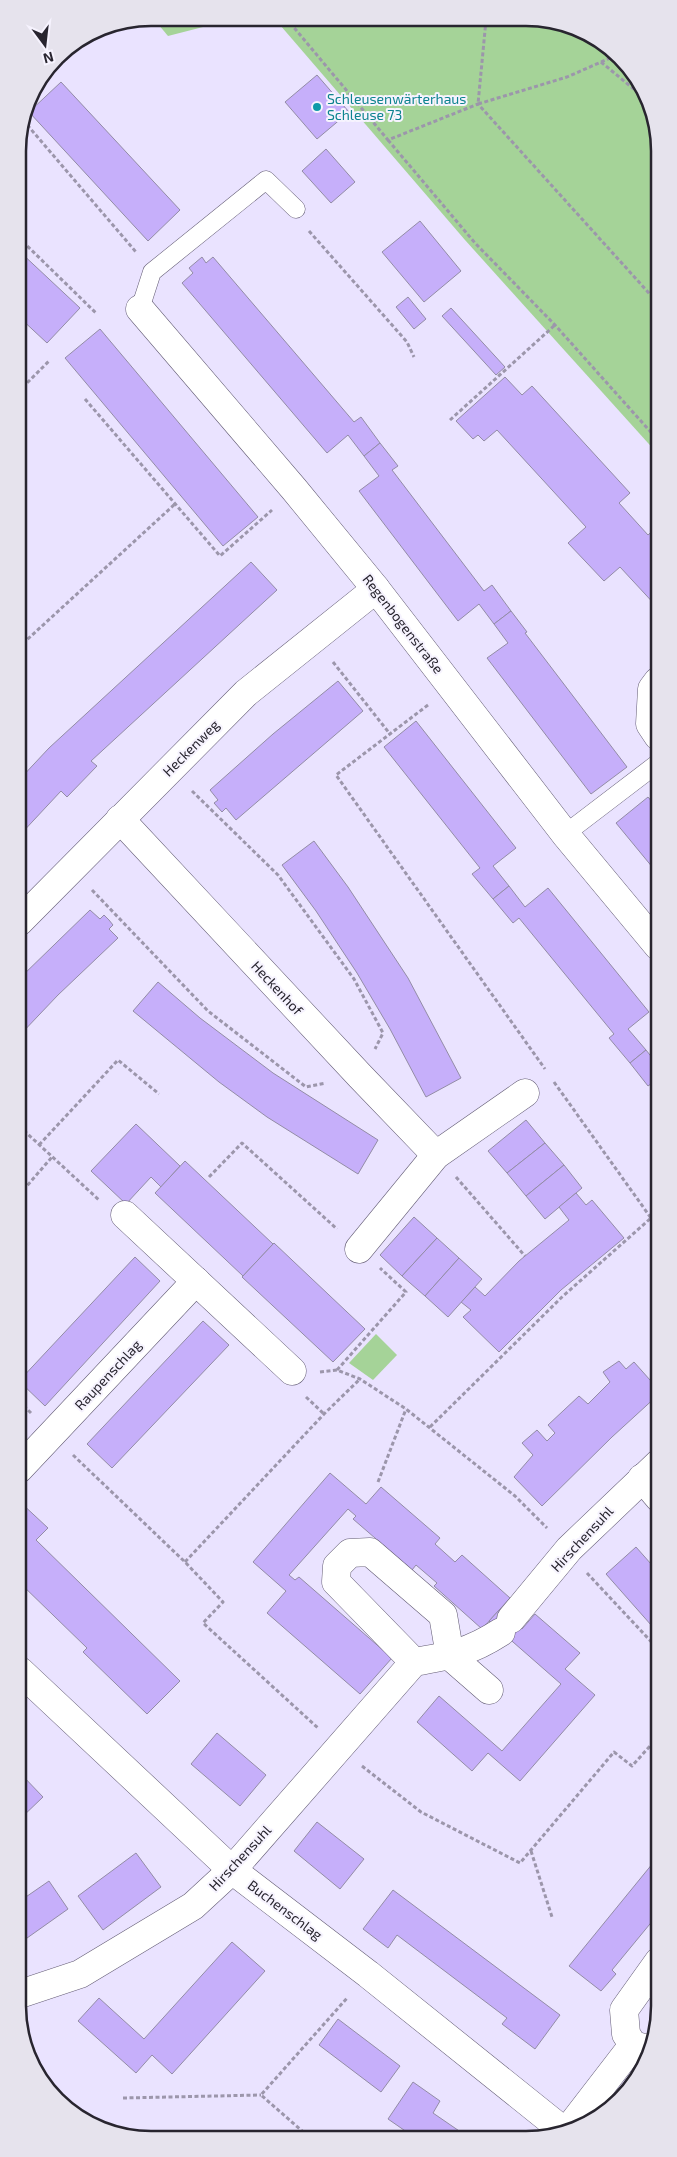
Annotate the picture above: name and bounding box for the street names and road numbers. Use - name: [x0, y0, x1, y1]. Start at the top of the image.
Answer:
- street label: Regenbogenstraße: [359, 571, 448, 677]
- street label: Heckenweg: [159, 716, 223, 780]
- street label: Heckenhof: [248, 957, 307, 1019]
- street label: Raupenschlag: [71, 1336, 145, 1413]
- street label: Hirschensuhl: [547, 1502, 617, 1575]
- street label: Hirschensuhl: [205, 1821, 275, 1894]
- street label: Buchenschlag: [245, 1876, 326, 1943]

